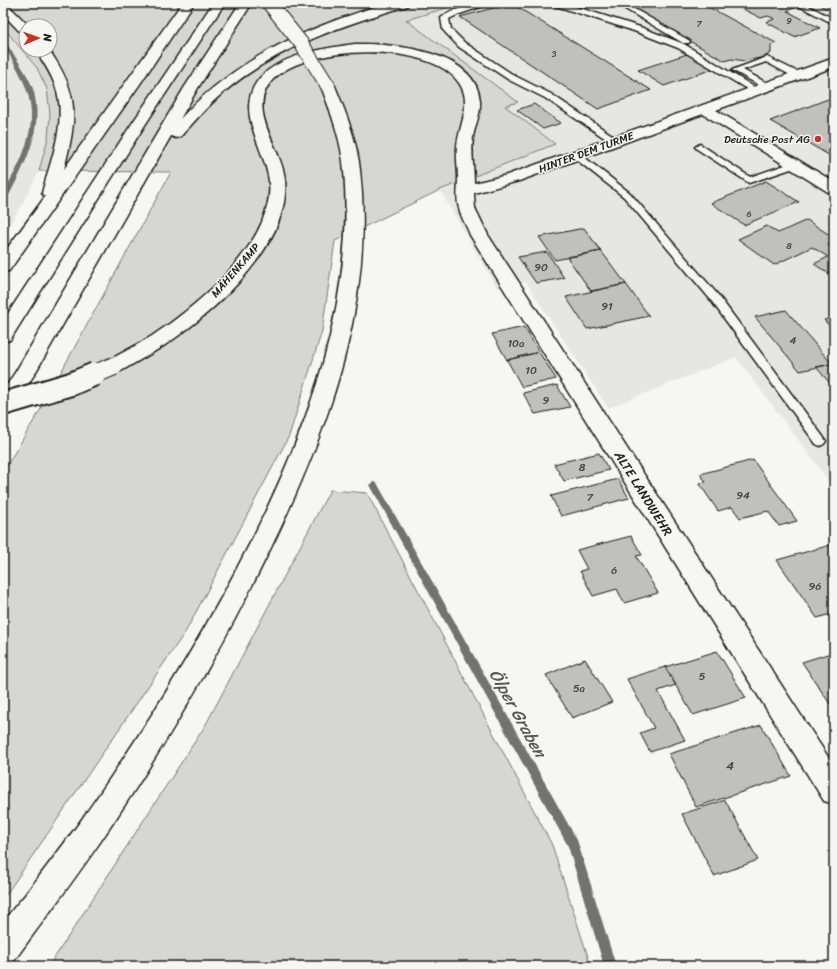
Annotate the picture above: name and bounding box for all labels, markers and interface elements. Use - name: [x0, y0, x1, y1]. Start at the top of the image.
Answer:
- house number: 9: [786, 13, 792, 29]
- house number: 7: [696, 16, 702, 32]
- north arrow: [18, 18, 58, 58]
- text: N: [38, 33, 57, 42]
- house number: 3: [552, 46, 557, 62]
- street label: HINTER DEM TURME: [536, 126, 637, 179]
- place label: Deutsche Post AG: [724, 130, 810, 149]
- marker: Deutsche Post AG: [813, 134, 823, 144]
- house number: 6: [746, 206, 752, 222]
- street label: MÄHENKAMP: [206, 238, 265, 302]
- house number: 8: [786, 238, 792, 254]
- house number: 90: [534, 258, 548, 277]
- house number: 91: [601, 297, 613, 316]
- house number: 4: [790, 331, 797, 350]
- house number: 10a: [507, 334, 525, 353]
- house number: 10: [525, 361, 537, 380]
- house number: 9: [543, 391, 550, 410]
- street label: ALTE LANDWEHR: [608, 445, 679, 541]
- house number: 8: [579, 458, 586, 477]
- house number: 94: [736, 486, 750, 505]
- house number: 7: [587, 488, 594, 507]
- house number: 6: [611, 561, 617, 580]
- house number: 96: [808, 577, 822, 596]
- water label: Ölper Graben: [481, 663, 556, 764]
- house number: 5: [699, 667, 706, 686]
- house number: 5a: [573, 679, 586, 698]
- house number: 4: [726, 754, 734, 777]

